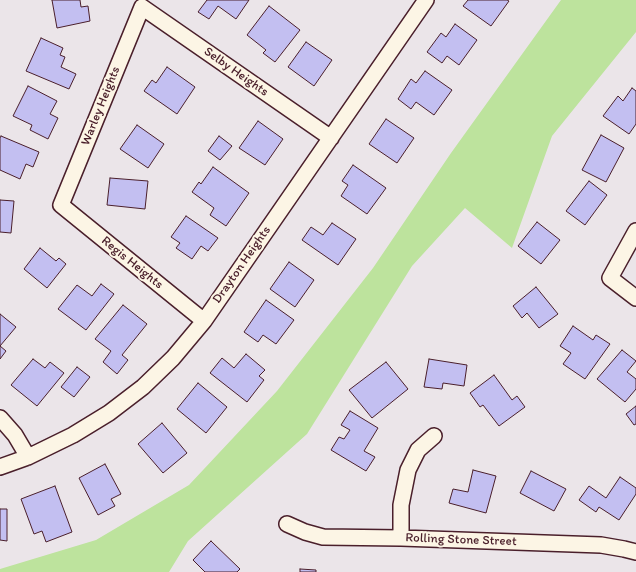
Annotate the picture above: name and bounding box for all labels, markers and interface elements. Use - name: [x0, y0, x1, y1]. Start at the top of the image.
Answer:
- street label: Selby Heights: [201, 44, 271, 100]
- street label: Warley Heights: [78, 64, 124, 148]
- street label: Drayton Heights: [210, 223, 274, 307]
- street label: Regis Heights: [98, 233, 166, 293]
- street label: Rolling Stone Street: [405, 530, 517, 550]

